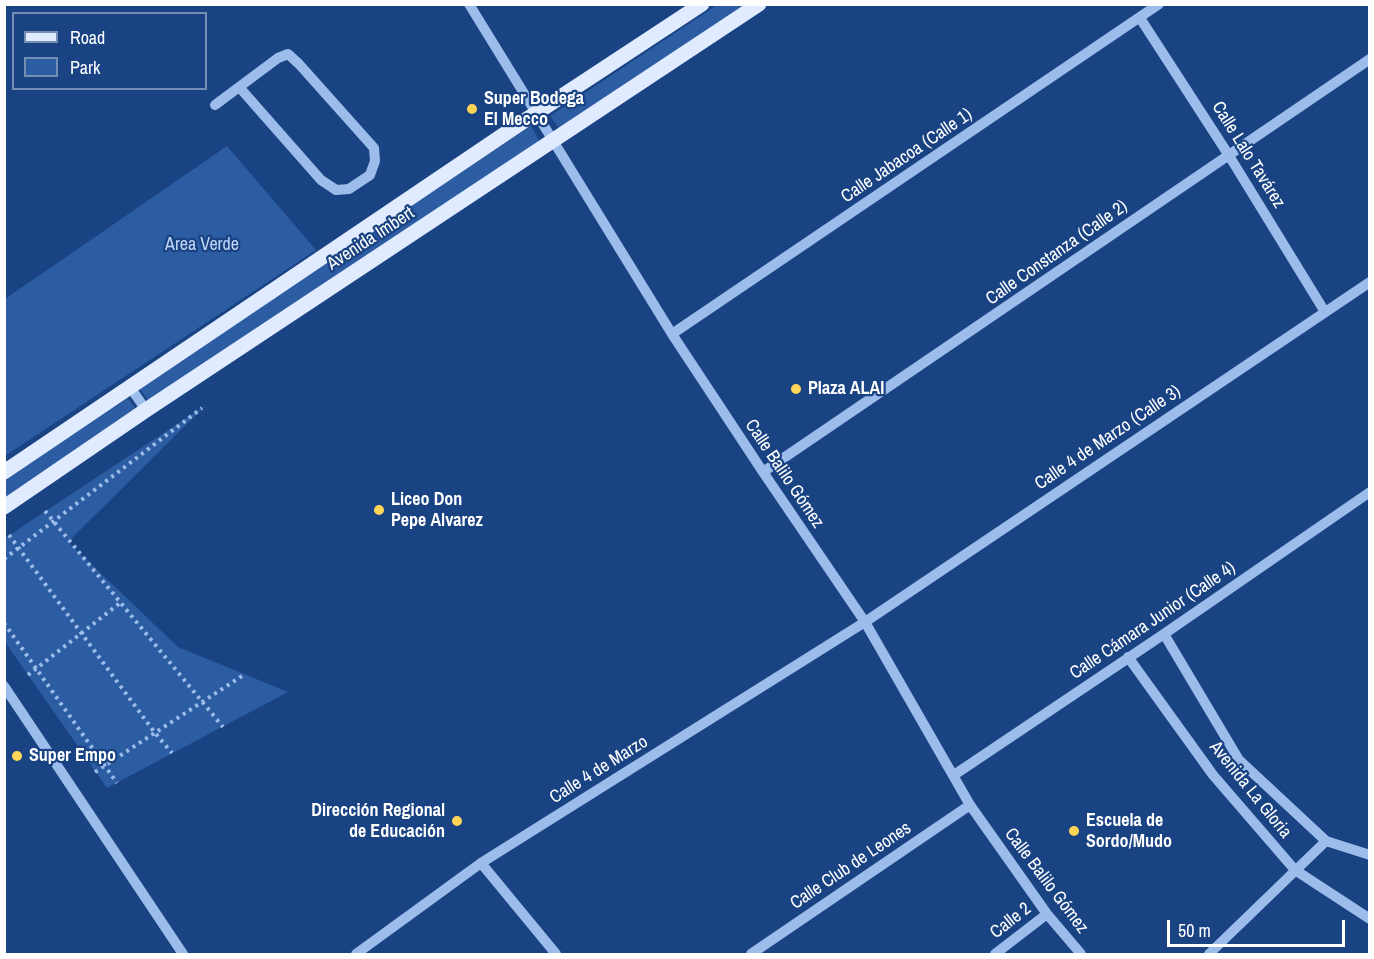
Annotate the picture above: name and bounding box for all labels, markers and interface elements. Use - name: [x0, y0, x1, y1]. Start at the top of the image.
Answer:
- legend: [12, 12, 207, 90]
- text: Road: [70, 25, 105, 50]
- text: Park: [70, 55, 100, 80]
- place label: Super Bodega El Mecco: [484, 88, 584, 130]
- street label: Calle Lalo Tavárez: [1207, 98, 1289, 212]
- marker: Super Bodega El Mecco: [465, 102, 479, 116]
- street label: Calle Jabacoa (Calle 1): [837, 104, 977, 208]
- street label: Calle Constanza (Calle 2): [982, 196, 1132, 310]
- street label: Avenida Imbert: [323, 203, 419, 275]
- park label: Area Verde: [165, 234, 239, 256]
- place label: Plaza ALAI: [808, 378, 884, 400]
- street label: Calle 4 de Marzo (Calle 3): [1031, 381, 1185, 495]
- marker: Plaza ALAI: [789, 382, 803, 396]
- street label: Calle Balilo Gómez: [740, 416, 828, 532]
- place label: Liceo Don Pepe Alvarez: [391, 489, 483, 532]
- marker: Liceo Don Pepe Alvarez: [372, 503, 386, 517]
- street label: Calle Cámara Junior (Calle 4): [1066, 557, 1240, 685]
- street label: Calle 4 de Marzo: [546, 731, 652, 809]
- street label: Avenida La Gloria: [1204, 737, 1296, 843]
- place label: Super Empo: [29, 745, 116, 767]
- marker: Super Empo: [10, 749, 24, 763]
- place label: Dirección Regional de Educación: [311, 800, 445, 842]
- place label: Escuela de Sordo/Mudo: [1086, 810, 1172, 852]
- marker: Dirección Regional de Educación: [450, 814, 464, 828]
- street label: Calle Club de Leones: [786, 818, 916, 914]
- street label: Calle Balilo Gómez: [999, 824, 1093, 938]
- marker: Escuela de Sordo/Mudo: [1067, 824, 1081, 838]
- street label: Calle 2: [986, 898, 1036, 944]
- scale bar: [1170, 908, 1348, 946]
- text: 50 m: [1178, 918, 1211, 943]

